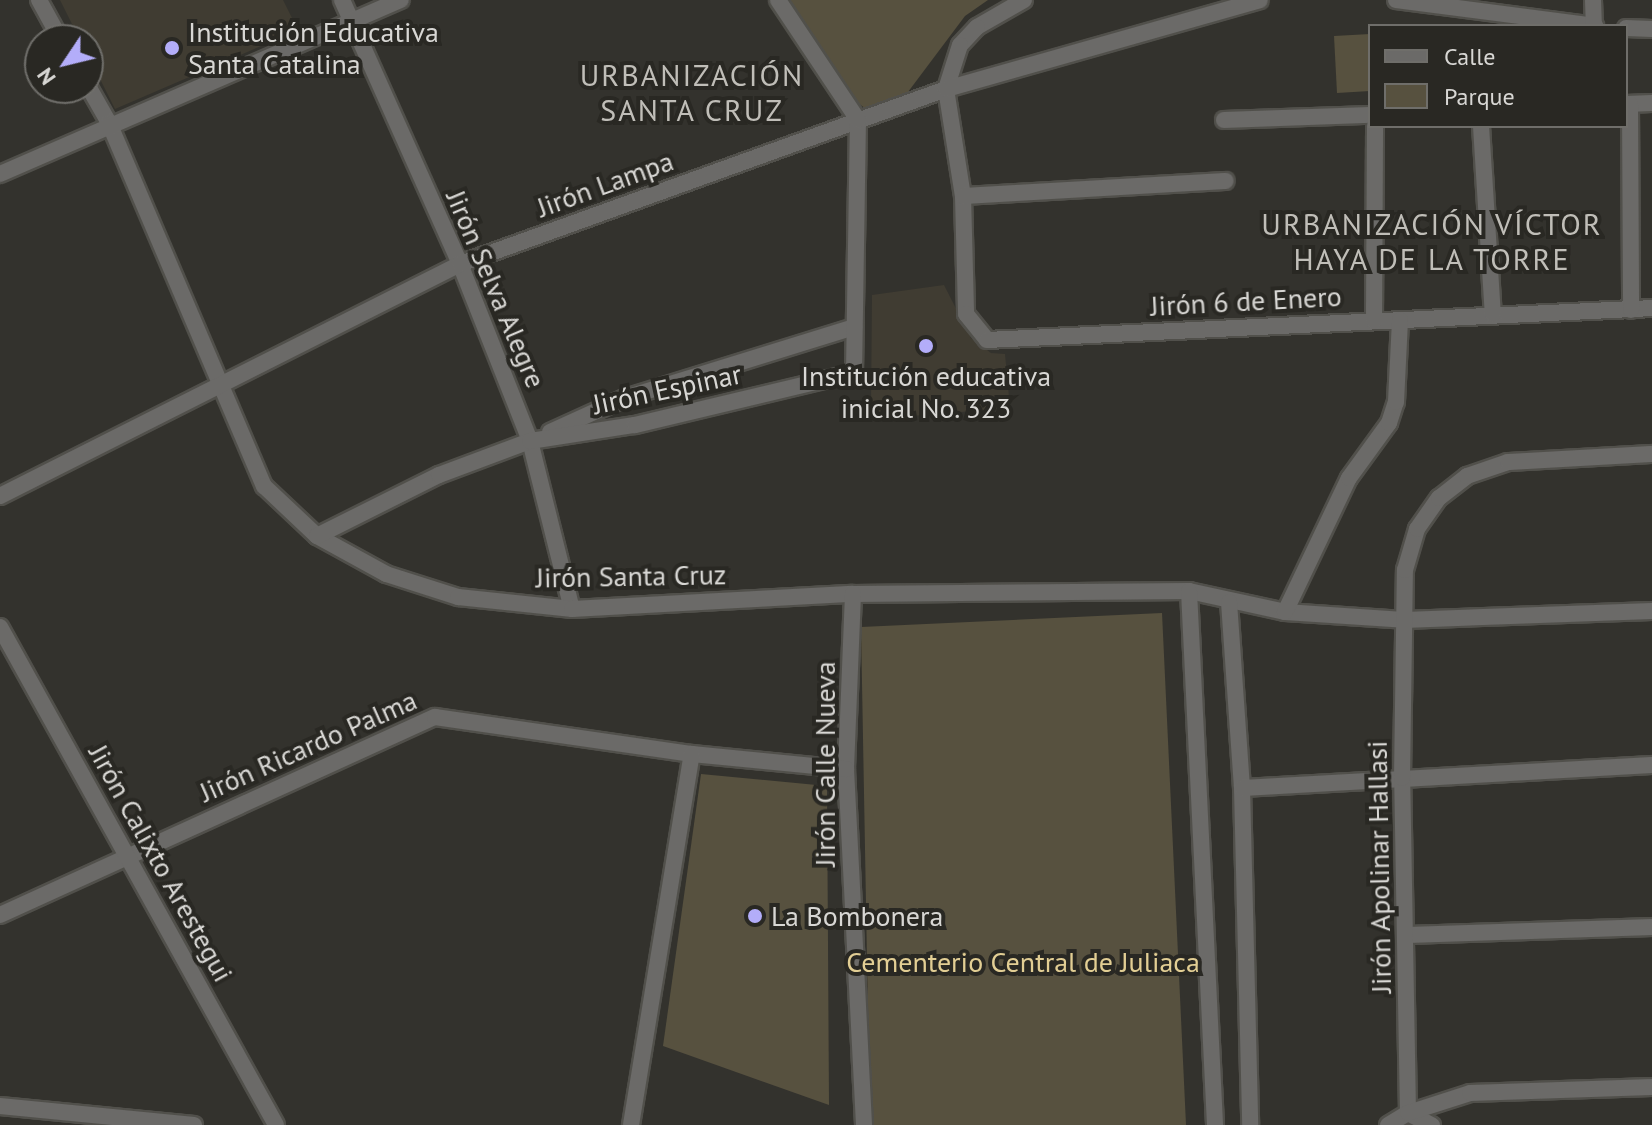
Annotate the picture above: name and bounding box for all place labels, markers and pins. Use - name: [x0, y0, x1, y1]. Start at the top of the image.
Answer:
- place label: Institución Educativa Santa Catalina: [188, 15, 439, 81]
- marker: Institución Educativa Santa Catalina: [163, 39, 181, 57]
- marker: Institución educativa inicial No. 323: [917, 337, 935, 355]
- place label: Institución educativa inicial No. 323: [801, 359, 1051, 425]
- place label: La Bombonera: [771, 899, 943, 933]
- marker: La Bombonera: [746, 907, 764, 925]

